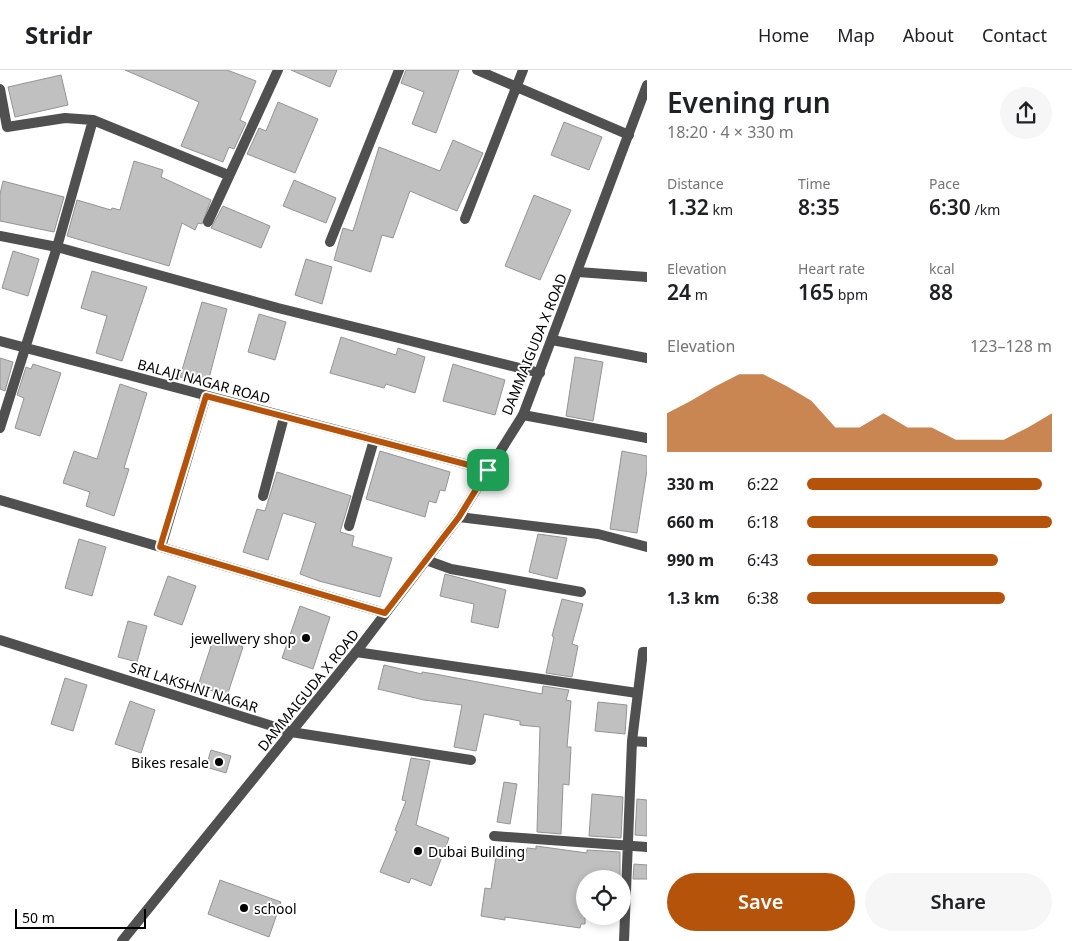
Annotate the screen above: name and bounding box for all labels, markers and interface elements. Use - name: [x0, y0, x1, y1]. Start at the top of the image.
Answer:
- text: Stridr: [25, 18, 92, 51]
- text: Home: [758, 23, 809, 47]
- text: Map: [837, 23, 875, 47]
- text: About: [903, 23, 954, 47]
- text: Contact: [982, 23, 1047, 47]
- text: Evening run: [667, 83, 831, 121]
- button: share: [1000, 87, 1052, 139]
- text: 18:20 · 4 × 330 m: [667, 121, 794, 143]
- text: Distance: [667, 174, 724, 193]
- text: Time: [798, 174, 830, 193]
- text: Pace: [929, 174, 960, 193]
- text: 1.32: [667, 193, 709, 221]
- text: 8:35: [798, 193, 840, 221]
- text: 6:30: [929, 193, 971, 221]
- text: km: [709, 200, 733, 219]
- text: /km: [971, 200, 1000, 219]
- text: Elevation: [667, 259, 727, 278]
- text: Heart rate: [798, 259, 865, 278]
- text: kcal: [929, 259, 955, 278]
- street label: DAMMAIGUDA X ROAD: [497, 270, 571, 418]
- text: 24: [667, 278, 691, 306]
- text: 165: [798, 278, 834, 306]
- text: 88: [929, 278, 953, 306]
- text: m: [691, 285, 708, 304]
- text: bpm: [834, 285, 868, 304]
- text: Elevation: [667, 335, 735, 357]
- text: 123–128 m: [970, 335, 1052, 357]
- street label: BALAJI NAGAR ROAD: [136, 354, 272, 408]
- pin: [467, 449, 509, 491]
- icon: arrive: [474, 456, 502, 484]
- text: 330 m: [667, 473, 714, 495]
- text: 6:22: [747, 473, 779, 495]
- text: 660 m: [667, 511, 714, 533]
- text: 6:18: [747, 511, 779, 533]
- text: 990 m: [667, 549, 714, 571]
- text: 6:43: [747, 549, 779, 571]
- text: 1.3 km: [667, 587, 719, 609]
- text: 6:38: [747, 587, 779, 609]
- street label: DAMMAIGUDA X ROAD: [253, 625, 363, 755]
- place label: jewellwery shop: [190, 629, 296, 648]
- marker: jewellwery shop: [300, 632, 312, 644]
- street label: SRI LAKSHNI NAGAR: [127, 657, 261, 717]
- place label: Bikes resale: [131, 753, 209, 772]
- marker: Bikes resale: [213, 756, 225, 768]
- place label: Dubai Building: [428, 842, 525, 861]
- marker: Dubai Building: [412, 845, 424, 857]
- map controls: [576, 870, 631, 925]
- button: locate: [576, 870, 631, 925]
- button: Save: [667, 873, 855, 931]
- button: Share: [865, 873, 1052, 931]
- place label: school: [254, 899, 297, 918]
- marker: school: [238, 902, 250, 914]
- scale bar: [15, 906, 146, 929]
- text: 50 m: [22, 908, 55, 927]

